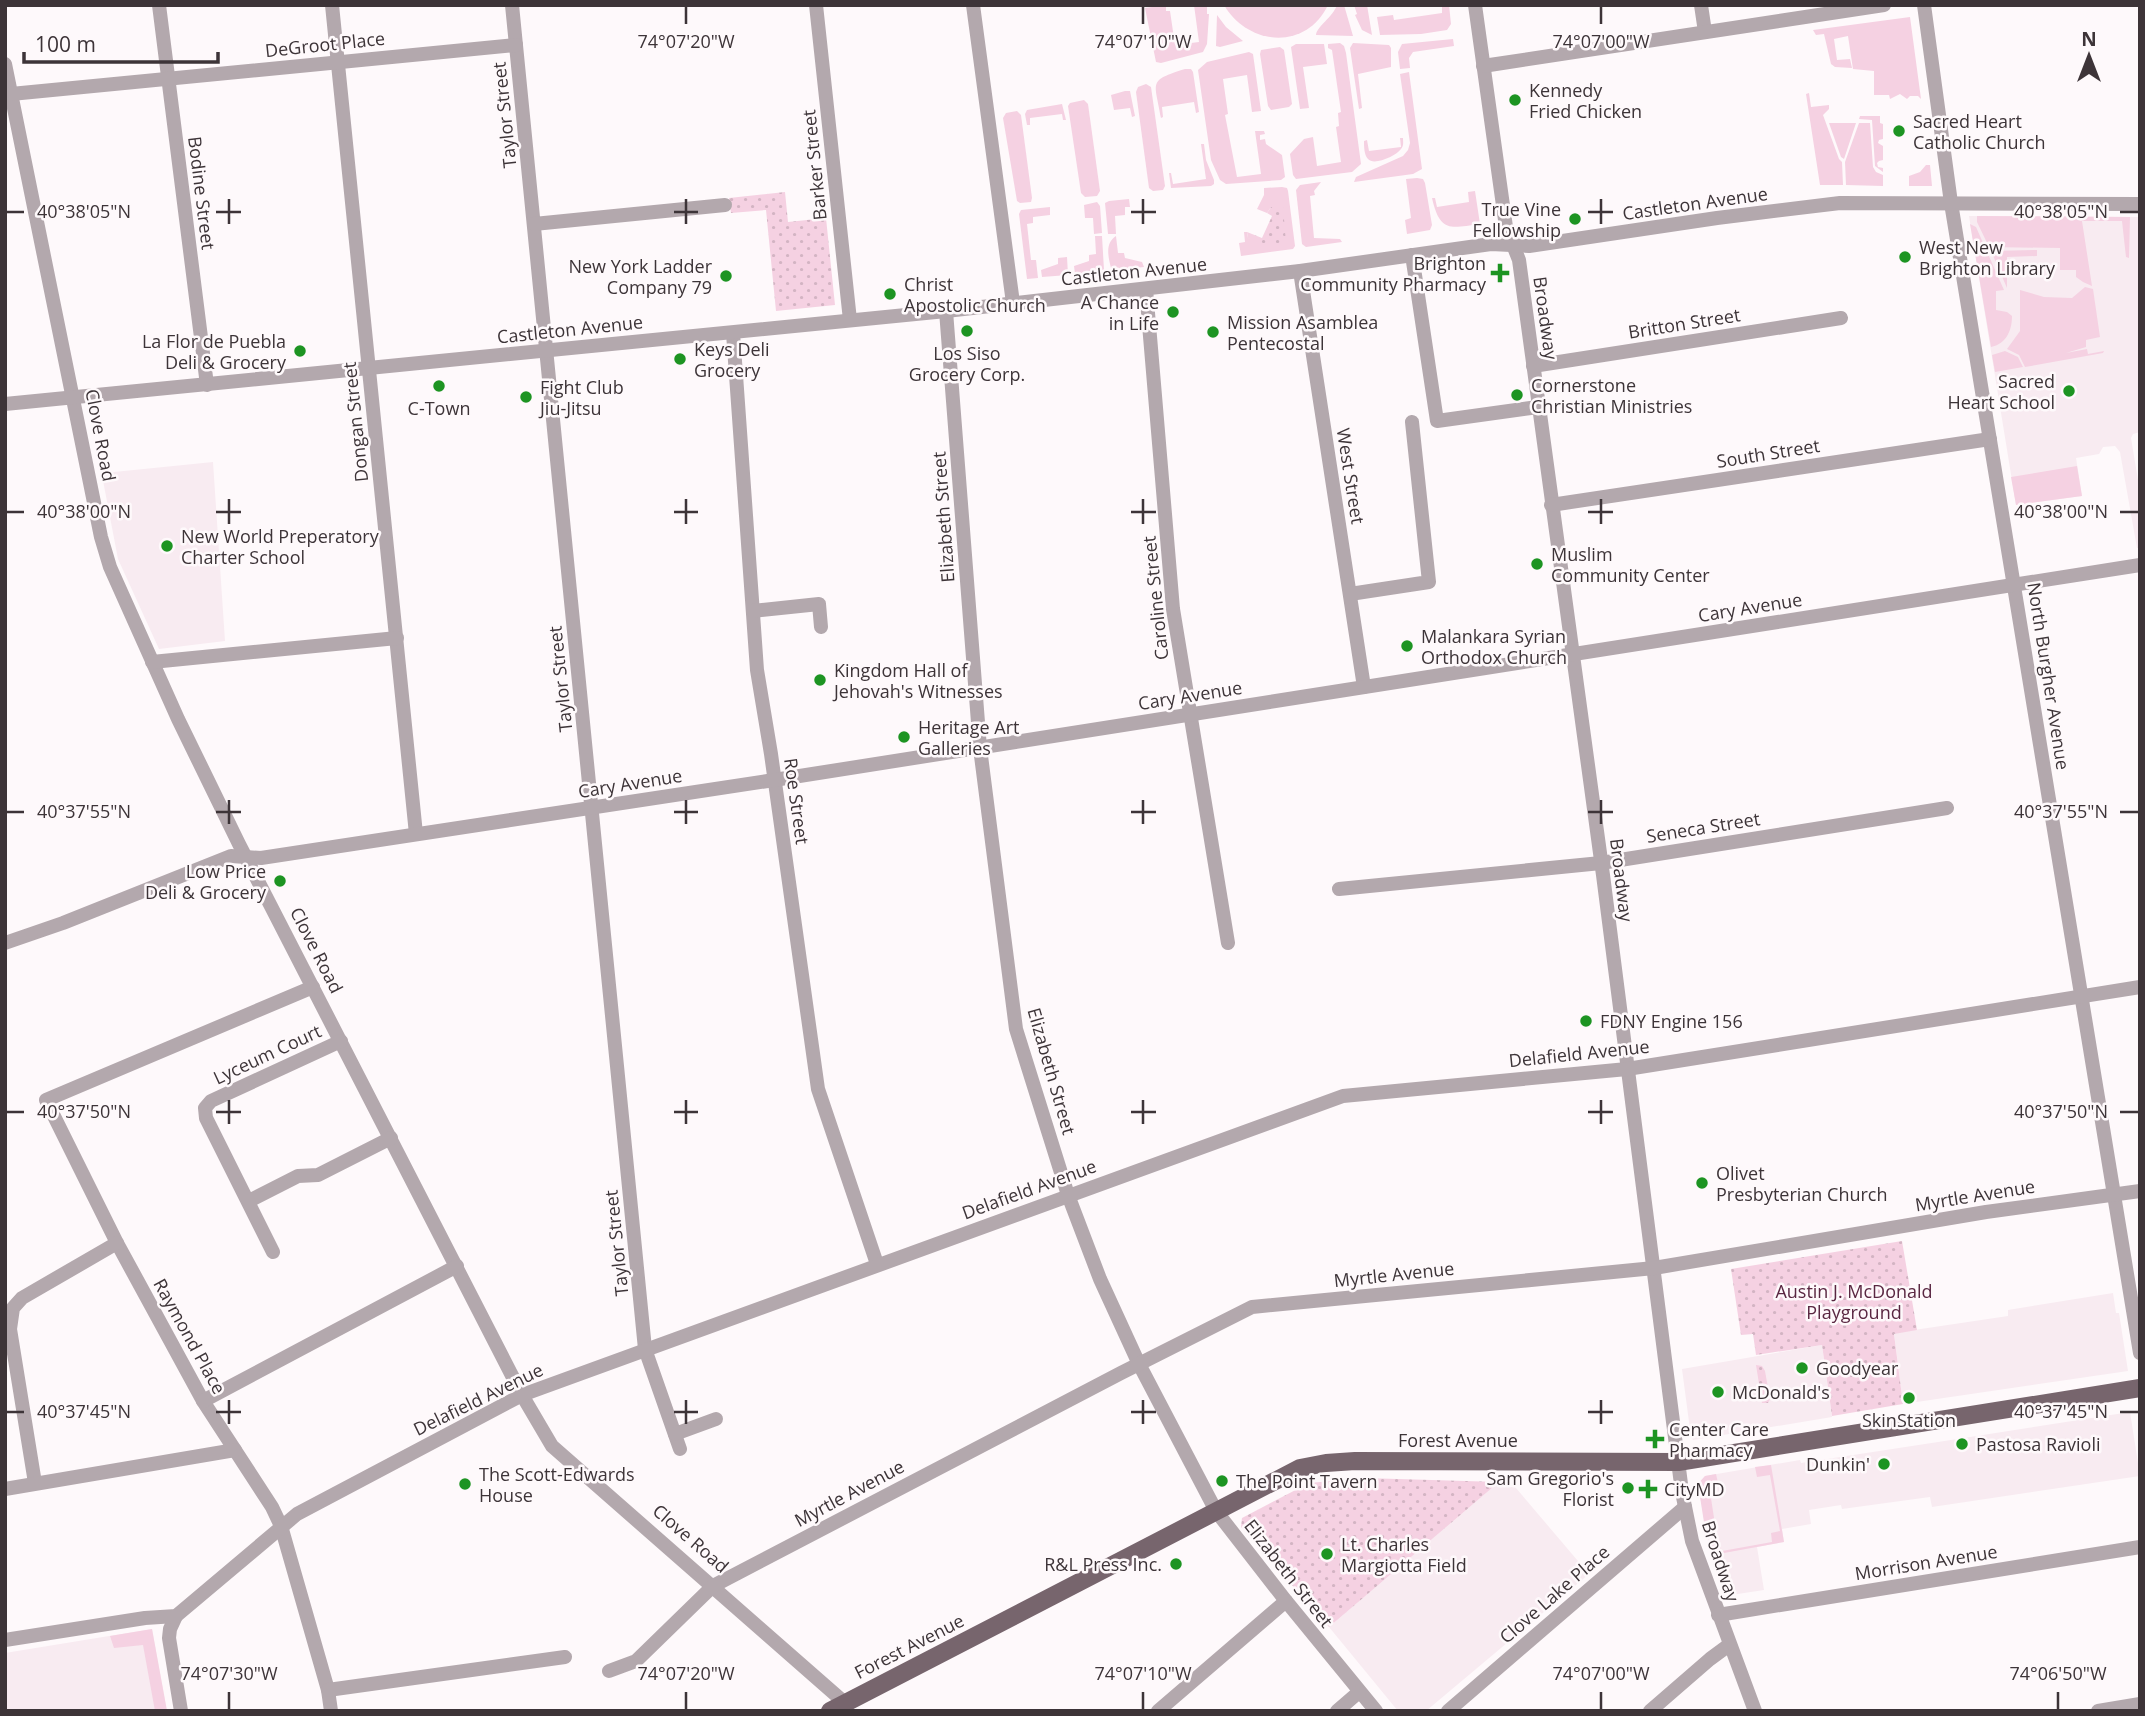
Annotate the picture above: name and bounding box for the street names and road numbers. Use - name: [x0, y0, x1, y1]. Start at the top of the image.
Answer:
- street label: DeGroot Place: [264, 26, 386, 62]
- street label: Taylor Street: [486, 61, 522, 169]
- street label: Barker Street: [796, 109, 832, 221]
- street label: Bodine Street: [183, 135, 221, 251]
- street label: Castleton Avenue: [1621, 181, 1769, 225]
- street label: Castleton Avenue: [1060, 251, 1208, 291]
- street label: Broadway: [1528, 275, 1564, 362]
- street label: Britton Street: [1626, 302, 1742, 344]
- street label: Castleton Avenue: [496, 309, 644, 349]
- street label: Dongan Street: [337, 361, 373, 483]
- street label: Clove Road: [80, 387, 122, 483]
- street label: West Street: [1332, 426, 1370, 526]
- street label: South Street: [1715, 433, 1821, 473]
- street label: Elizabeth Street: [926, 451, 960, 583]
- street label: Caroline Street: [1137, 535, 1173, 661]
- street label: North Burgher Avenue: [2022, 581, 2076, 771]
- street label: Cary Avenue: [1696, 587, 1804, 627]
- street label: Taylor Street: [542, 625, 578, 733]
- street label: Cary Avenue: [1136, 675, 1244, 715]
- street label: Roe Street: [779, 756, 815, 846]
- street label: Cary Avenue: [576, 763, 684, 803]
- street label: Seneca Street: [1644, 806, 1762, 848]
- street label: Broadway: [1605, 837, 1639, 924]
- street label: Clove Road: [285, 903, 349, 997]
- street label: Elizabeth Street: [1022, 1005, 1082, 1137]
- street label: Lyceum Court: [209, 1019, 325, 1089]
- street label: Delafield Avenue: [1507, 1034, 1651, 1072]
- street label: Delafield Avenue: [958, 1154, 1100, 1224]
- street label: Myrtle Avenue: [1913, 1174, 2037, 1216]
- street label: Taylor Street: [598, 1189, 634, 1297]
- street label: Myrtle Avenue: [1333, 1256, 1455, 1292]
- street label: Raymond Place: [148, 1274, 232, 1398]
- street label: Delafield Avenue: [409, 1357, 547, 1441]
- street label: Forest Avenue: [1398, 1428, 1518, 1452]
- street label: Myrtle Avenue: [790, 1454, 908, 1532]
- street label: Clove Road: [648, 1498, 734, 1578]
- street label: Elizabeth Street: [1239, 1514, 1339, 1632]
- street label: Broadway: [1697, 1517, 1746, 1605]
- street label: Morrison Avenue: [1853, 1539, 1999, 1585]
- street label: Clove Lake Place: [1494, 1540, 1614, 1648]
- street label: Forest Avenue: [850, 1608, 968, 1684]

